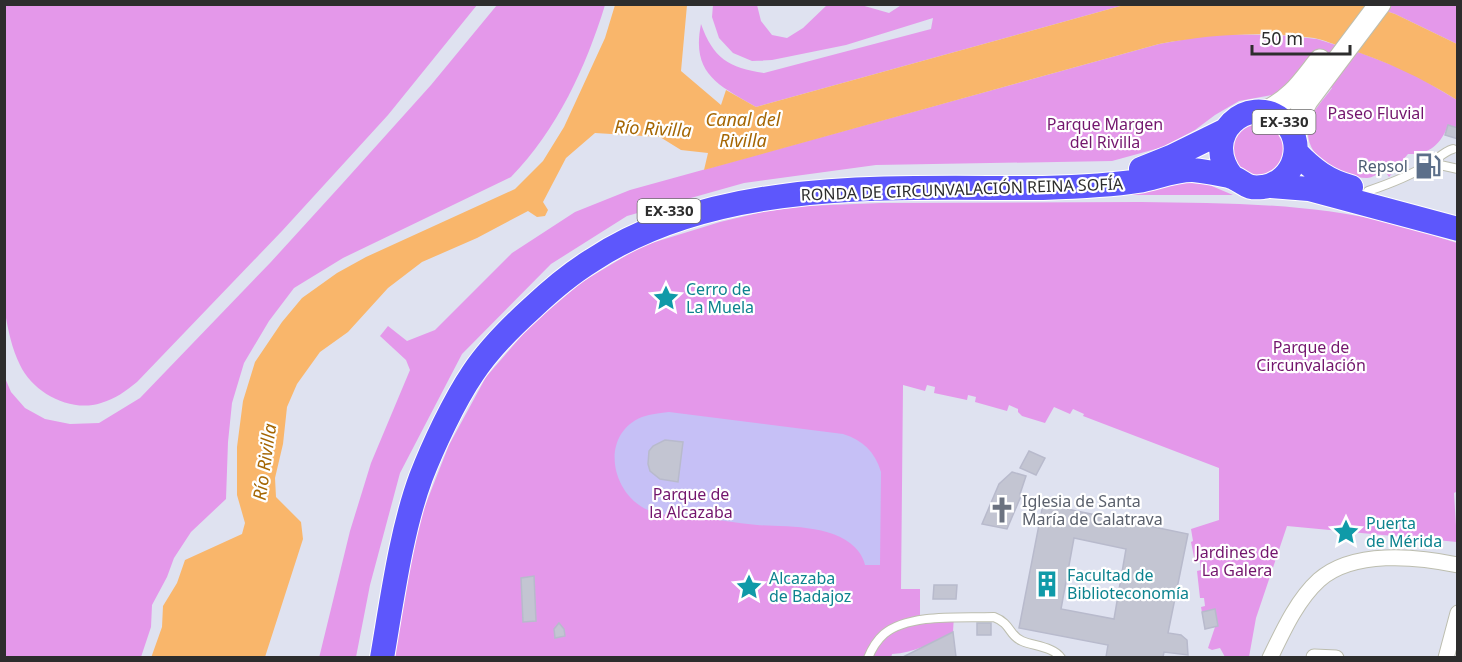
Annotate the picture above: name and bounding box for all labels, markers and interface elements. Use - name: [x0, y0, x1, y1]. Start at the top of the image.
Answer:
- scale bar: [1252, 18, 1350, 56]
- text: 50 m: [1261, 26, 1303, 50]
- park label: Paseo Fluvial: [1328, 102, 1424, 124]
- water label: Canal del Rivilla: [706, 107, 781, 152]
- road number: EX-330: [1252, 110, 1316, 134]
- park label: Parque Margen del Rivilla: [1047, 113, 1163, 153]
- water label: Río Rivilla: [614, 114, 692, 142]
- fuel station icon: Repsol: [1413, 151, 1443, 181]
- place label: Repsol: [1358, 155, 1408, 177]
- street label: RONDA DE CIRCUNVALACIÓN REINA SOFÍA: [801, 172, 1124, 206]
- road number: EX-330: [638, 199, 700, 223]
- place label: Cerro de La Muela: [686, 278, 754, 318]
- place icon: Cerro de La Muela: [651, 283, 681, 313]
- park label: Parque de Circunvalación: [1256, 336, 1366, 376]
- water label: Río Rivilla: [247, 422, 281, 502]
- park label: Parque de la Alcazaba: [649, 483, 733, 523]
- place label: Iglesia de Santa María de Calatrava: [1022, 490, 1163, 530]
- church icon: Iglesia de Santa María de Calatrava: [987, 495, 1017, 525]
- place label: Puerta de Mérida: [1366, 512, 1442, 552]
- place icon: Puerta de Mérida: [1331, 517, 1361, 547]
- park label: Jardines de La Galera: [1193, 541, 1279, 581]
- place label: Facultad de Biblioteconomía: [1067, 564, 1189, 604]
- place label: Alcazaba de Badajoz: [769, 567, 851, 607]
- building icon: Facultad de Biblioteconomía: [1032, 569, 1062, 599]
- place icon: Alcazaba de Badajoz: [734, 572, 764, 602]

